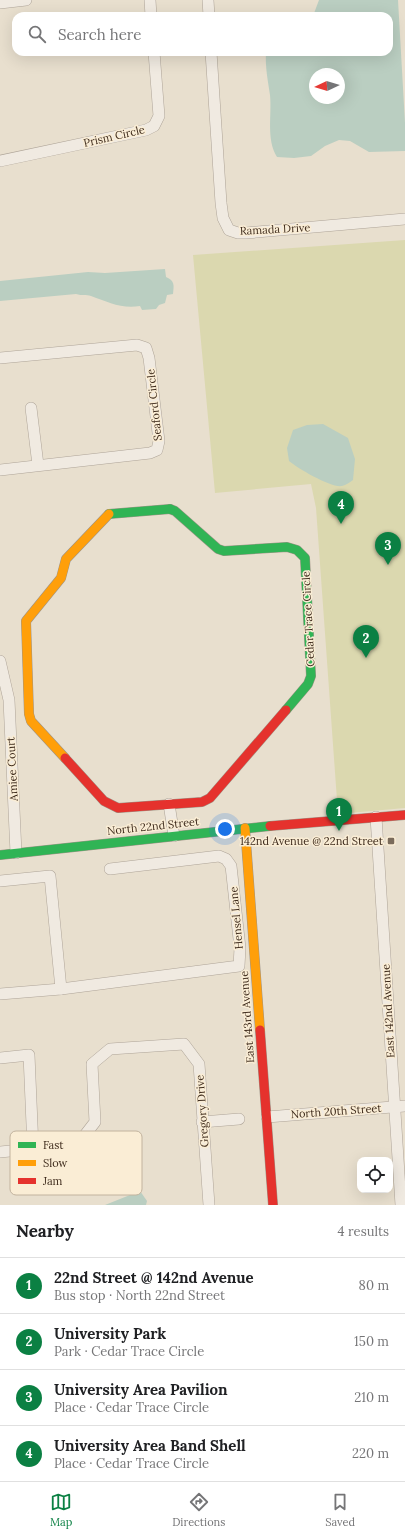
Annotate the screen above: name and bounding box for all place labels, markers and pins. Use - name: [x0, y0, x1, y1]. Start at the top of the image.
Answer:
- pin: 4: [328, 491, 354, 524]
- pin: 3: [375, 532, 401, 565]
- pin: 2: [353, 625, 379, 658]
- pin: 1: [326, 798, 352, 831]
- place label: 142nd Avenue @ 22nd Street: [240, 834, 384, 848]
- marker: 142nd Avenue @ 22nd Street: [386, 836, 396, 846]

